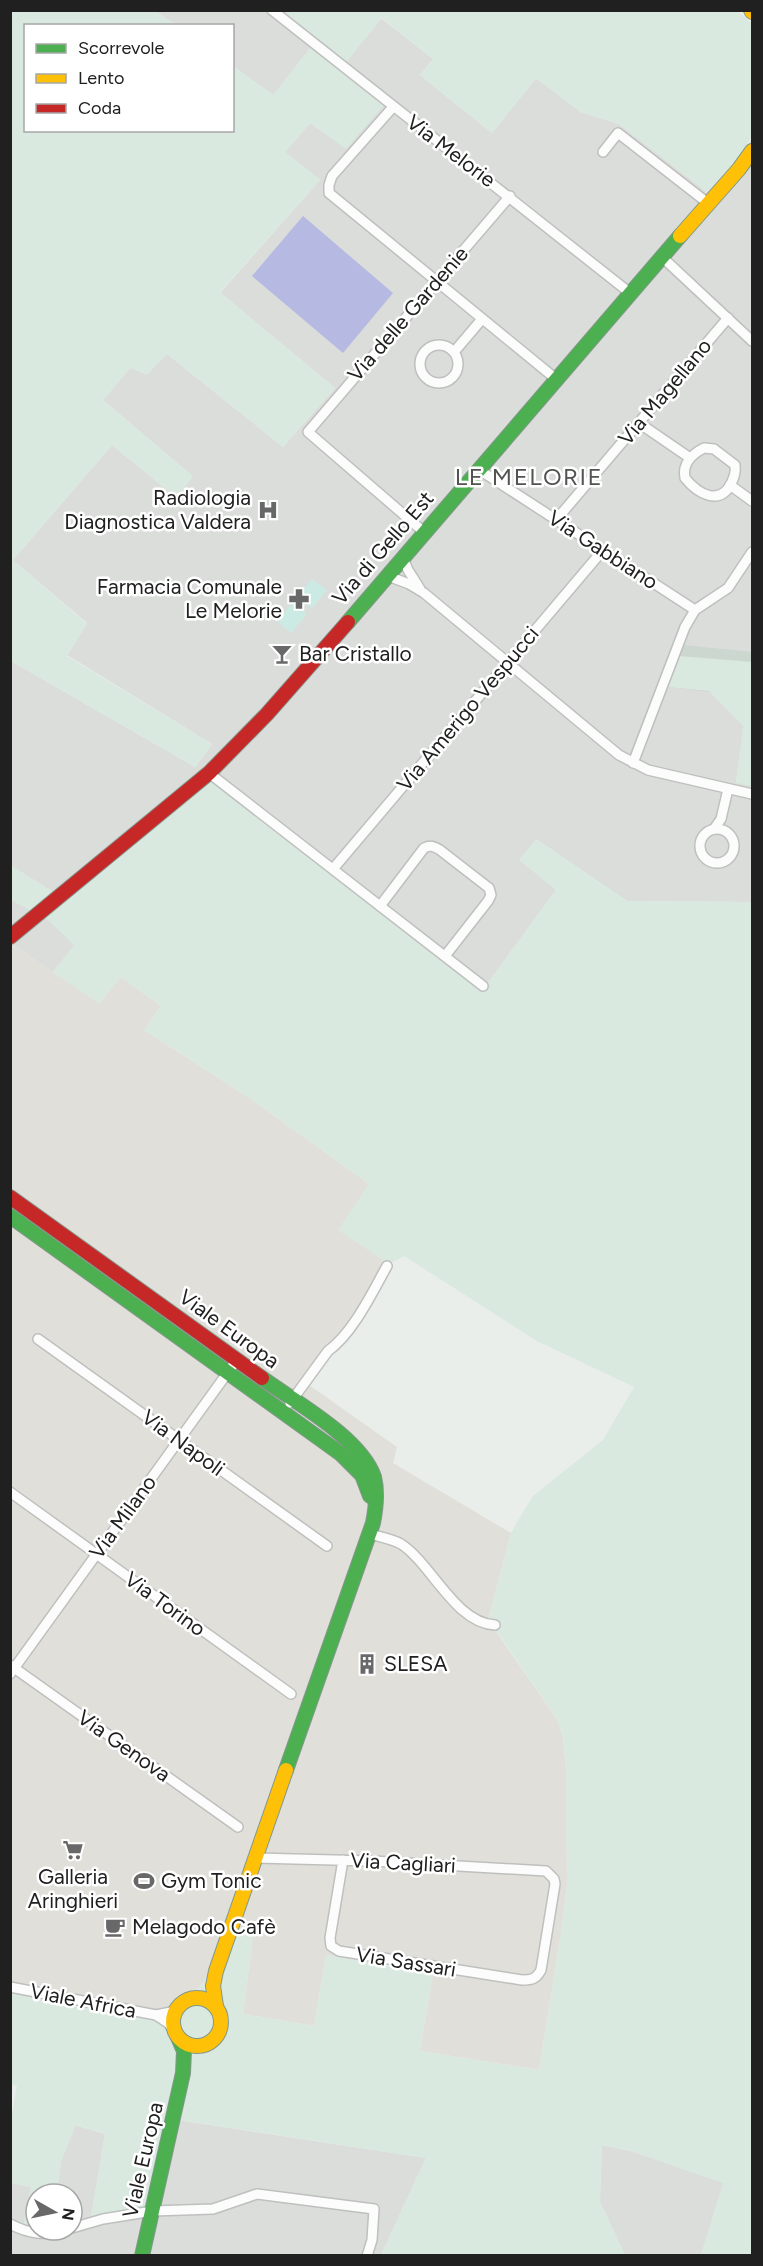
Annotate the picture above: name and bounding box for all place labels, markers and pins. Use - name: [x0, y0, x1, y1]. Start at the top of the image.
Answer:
- place label: Radiologia Diagnostica Valdera: [64, 485, 251, 534]
- hospital icon: Radiologia Diagnostica Valdera: [256, 498, 280, 522]
- place label: Farmacia Comunale Le Melorie: [97, 574, 282, 623]
- pharmacy icon: Farmacia Comunale Le Melorie: [287, 587, 311, 611]
- place label: Bar Cristallo: [299, 641, 412, 666]
- bar icon: Bar Cristallo: [270, 642, 294, 666]
- place label: SLESA: [384, 1651, 447, 1676]
- building icon: SLESA: [355, 1652, 379, 1676]
- supermarket icon: Galleria Aringhieri: [61, 1838, 85, 1862]
- place label: Galleria Aringhieri: [28, 1864, 118, 1913]
- place label: Gym Tonic: [161, 1868, 262, 1893]
- sports icon: Gym Tonic: [132, 1869, 156, 1893]
- place label: Melagodo Cafè: [132, 1914, 276, 1939]
- cafe icon: Melagodo Cafè: [103, 1915, 127, 1939]

